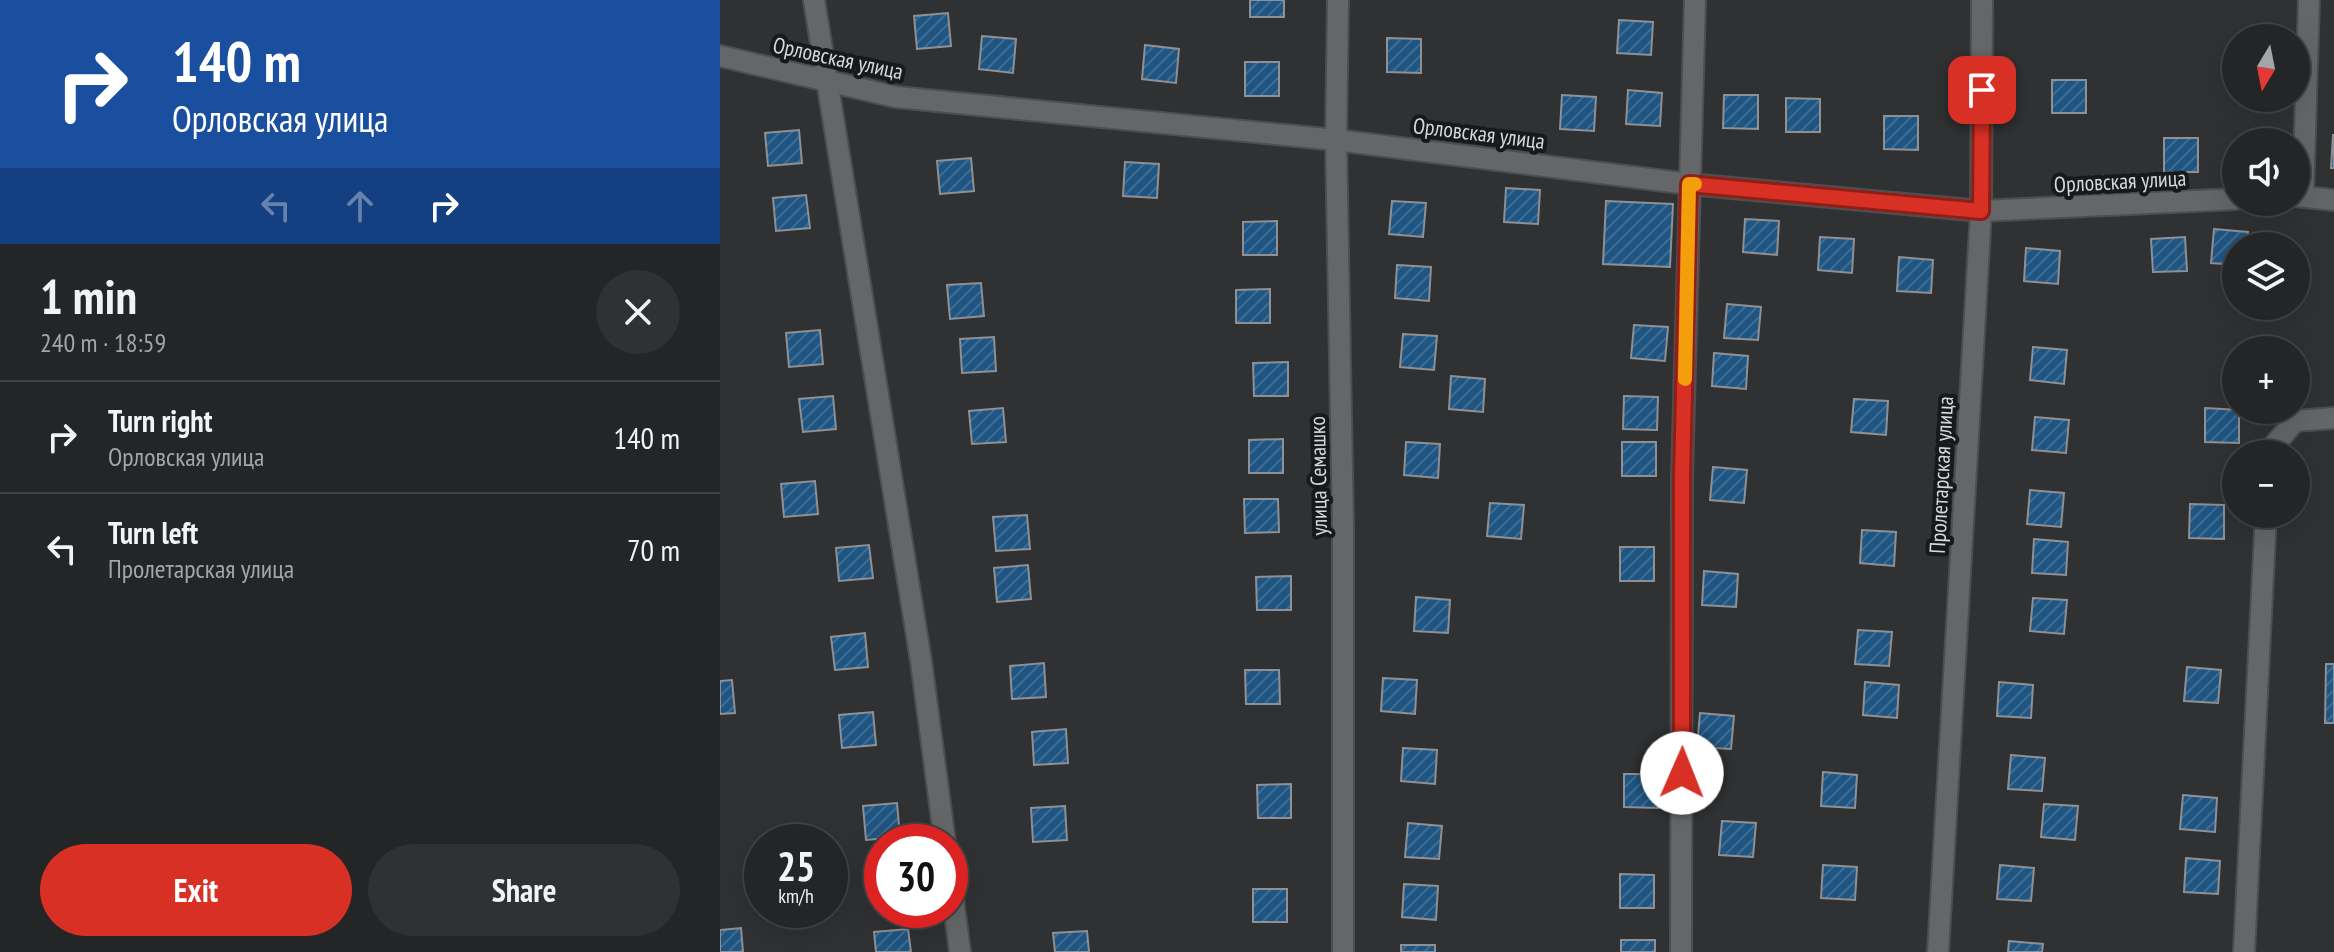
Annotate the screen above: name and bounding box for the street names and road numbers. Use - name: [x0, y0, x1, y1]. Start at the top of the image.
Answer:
- street label: Орловская улица: [770, 31, 906, 85]
- street label: Орловская улица: [1412, 111, 1546, 155]
- street label: Орловская улица: [2053, 164, 2187, 198]
- street label: Пролетарская улица: [1923, 396, 1959, 554]
- street label: улица Семашко: [1303, 416, 1333, 536]

